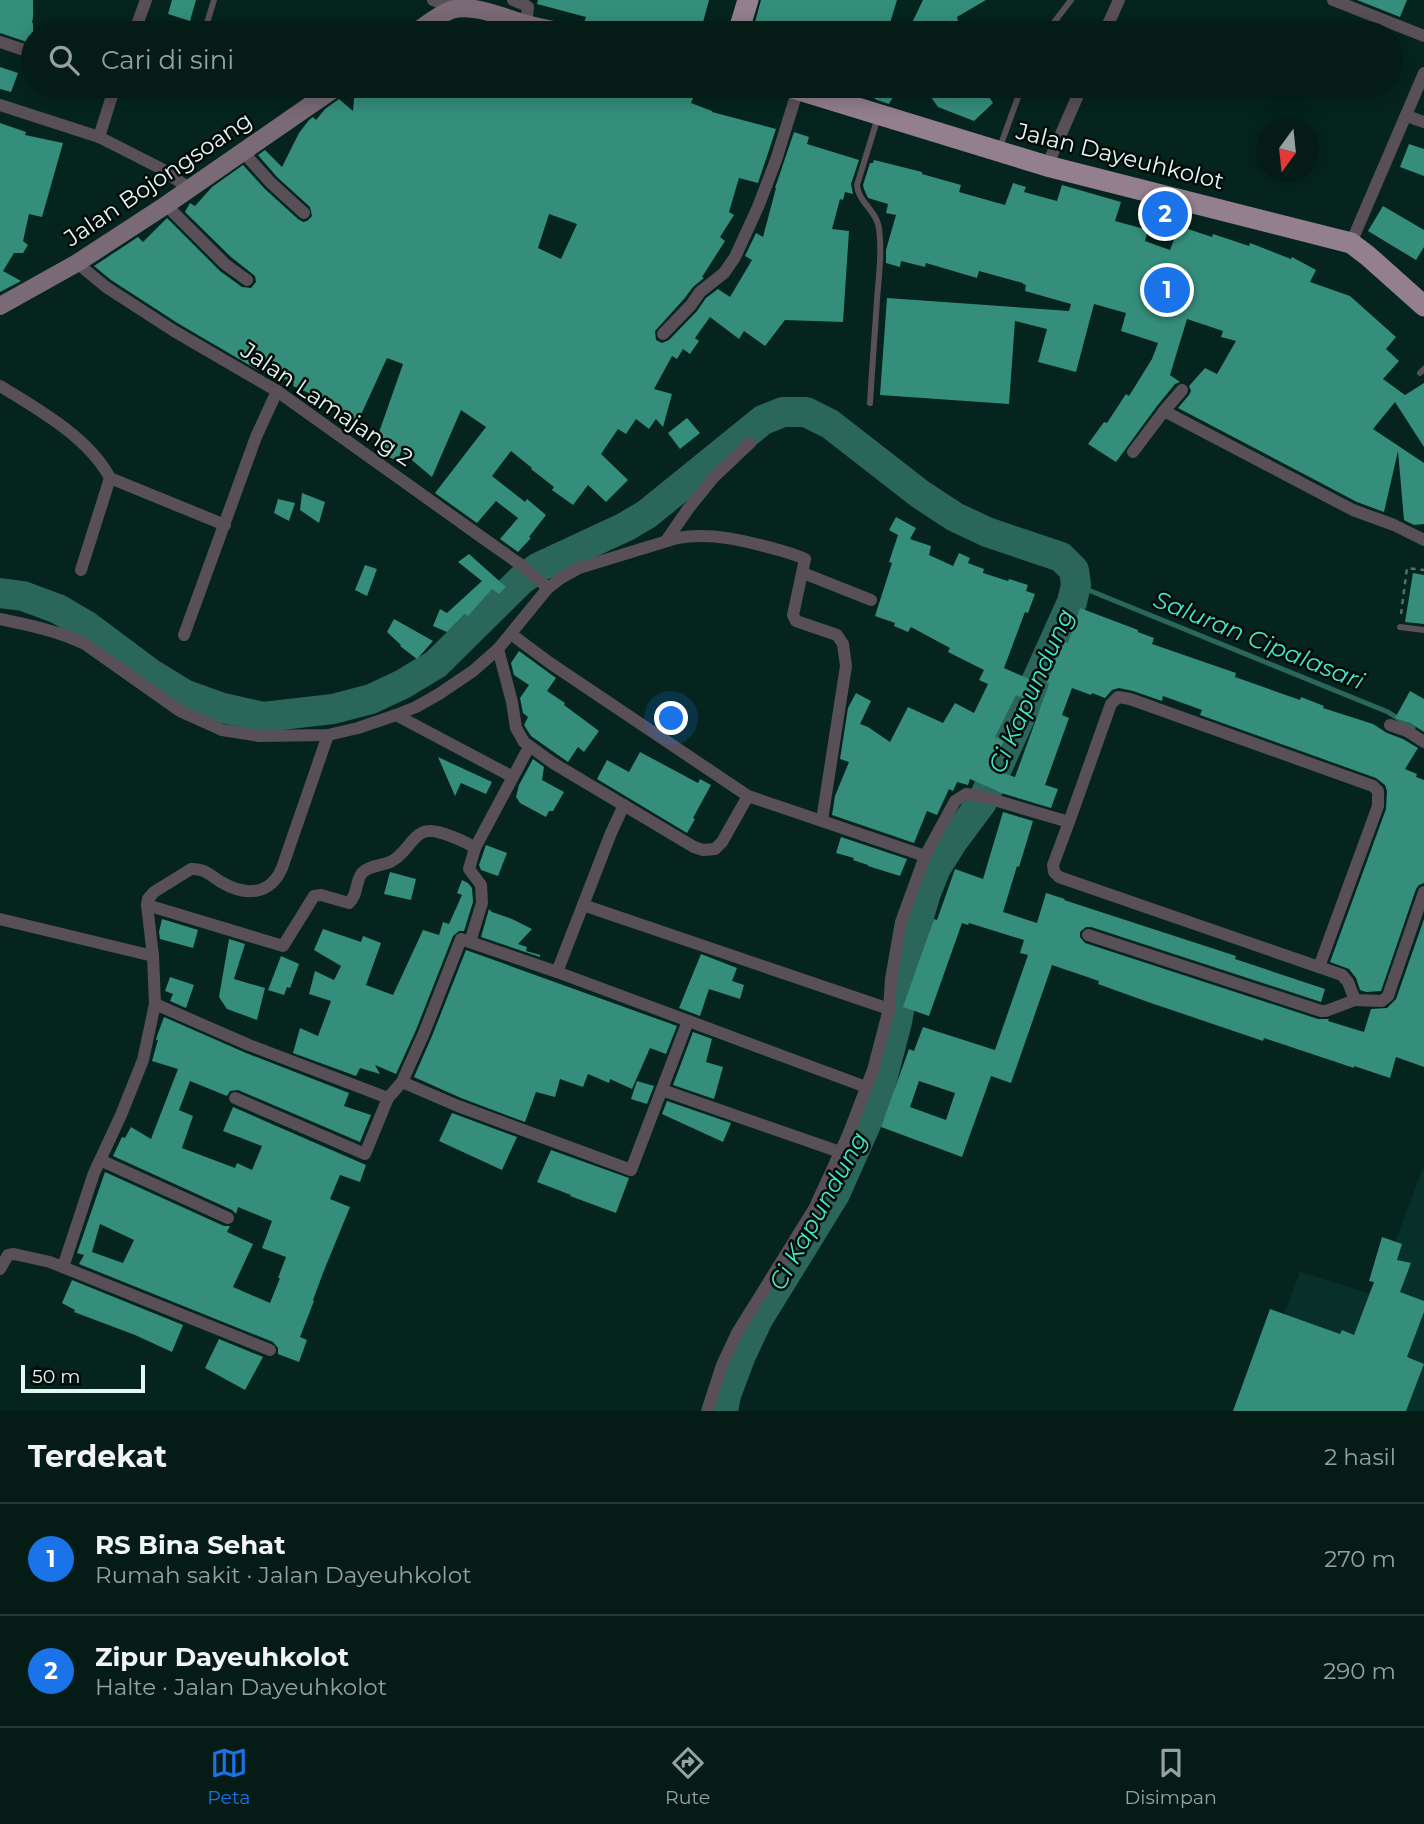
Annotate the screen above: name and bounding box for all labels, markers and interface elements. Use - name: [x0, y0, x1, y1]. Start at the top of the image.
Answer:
- search box: [21, 21, 1403, 98]
- icon: search: [45, 41, 83, 79]
- text: Cari di sini: [101, 44, 234, 76]
- street label: Jalan Bojongsoang: [58, 106, 257, 253]
- street label: Jalan Dayeuhkolot: [1012, 116, 1227, 195]
- north arrow: [1256, 119, 1319, 182]
- pin: 2: [1142, 188, 1188, 240]
- pin: 1: [1144, 264, 1190, 316]
- street label: Jalan Lamajang 2: [235, 335, 418, 472]
- water label: Saluran Cipalasari: [1149, 584, 1369, 696]
- water label: Ci Kapundung: [982, 605, 1080, 777]
- your location: [654, 701, 688, 735]
- water label: Ci Kapundung: [763, 1127, 873, 1295]
- scale bar: [21, 1362, 145, 1394]
- text: 50 m: [32, 1365, 80, 1388]
- text: Terdekat: [28, 1438, 167, 1475]
- text: 2 hasil: [1324, 1443, 1396, 1471]
- text: RS Bina Sehat: [95, 1529, 285, 1561]
- text: 1: [46, 1545, 56, 1573]
- text: 270 m: [1324, 1545, 1396, 1573]
- text: Rumah sakit · Jalan Dayeuhkolot: [95, 1561, 472, 1589]
- text: Zipur Dayeuhkolot: [95, 1641, 349, 1673]
- text: 2: [44, 1657, 58, 1685]
- text: 290 m: [1323, 1657, 1396, 1685]
- text: Halte · Jalan Dayeuhkolot: [95, 1673, 387, 1701]
- tab: Peta: [207, 1744, 251, 1809]
- tab: Rute: [665, 1744, 710, 1809]
- tab: Disimpan: [1125, 1744, 1217, 1809]

